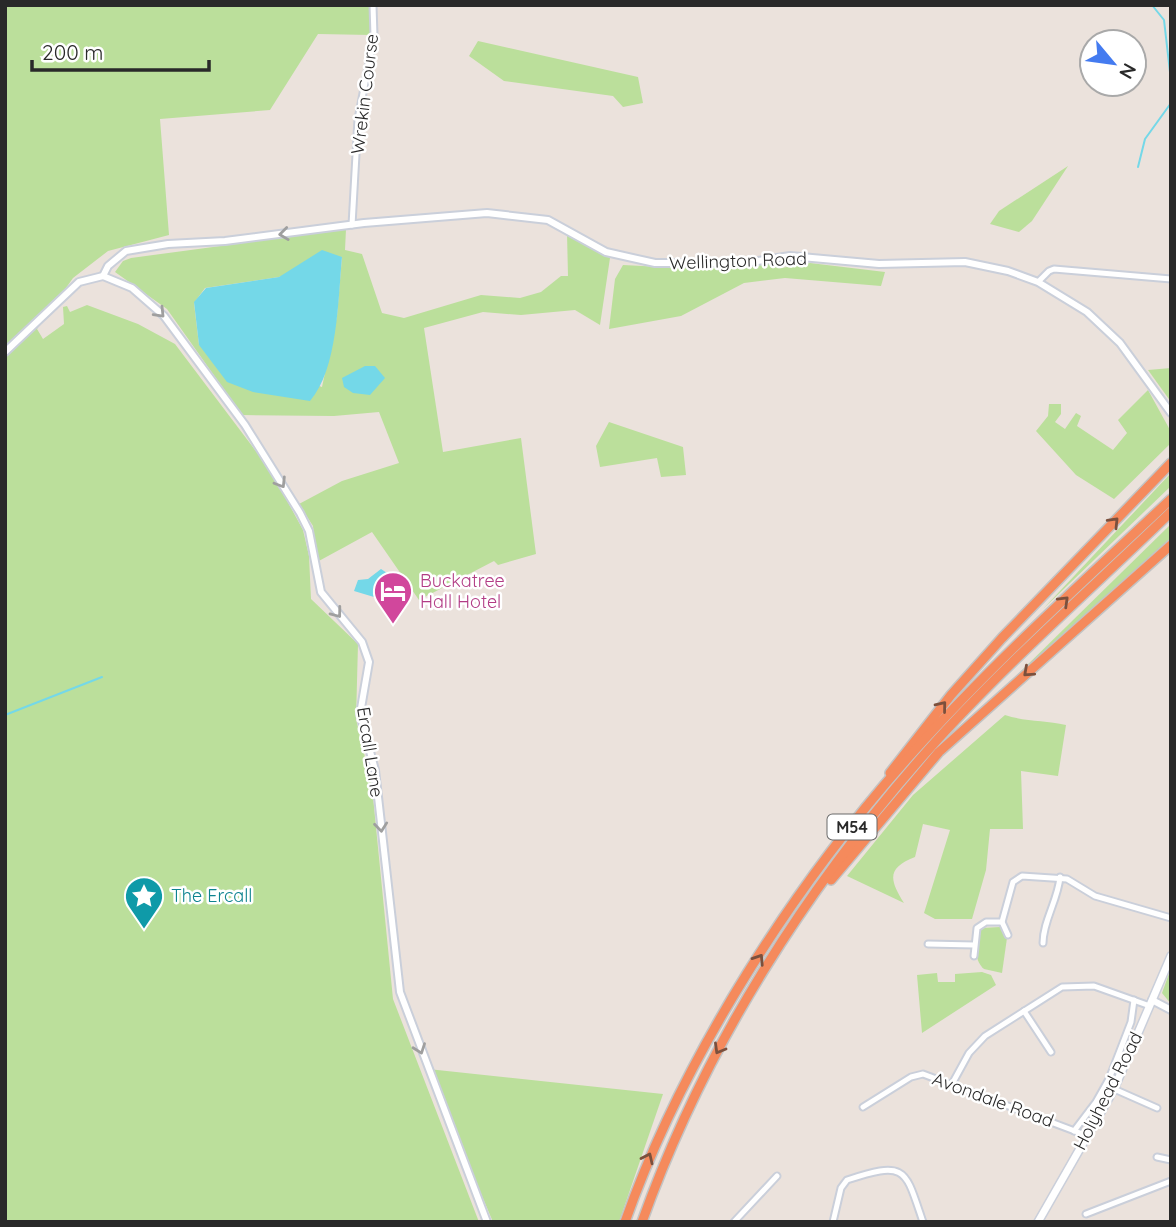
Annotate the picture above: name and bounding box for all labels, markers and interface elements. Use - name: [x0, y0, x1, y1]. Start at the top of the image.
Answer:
- scale bar: [32, 28, 208, 72]
- north arrow: [1078, 28, 1148, 98]
- street label: Wrekin Course: [346, 32, 383, 156]
- text: 200 m: [42, 39, 104, 65]
- text: N: [1114, 59, 1142, 83]
- one-way arrow: [278, 226, 290, 241]
- street label: Wellington Road: [669, 247, 807, 274]
- one-way arrow: [151, 305, 164, 318]
- one-way arrow: [272, 476, 285, 489]
- one-way arrow: [1105, 517, 1118, 530]
- place label: Buckatree Hall Hotel: [420, 569, 505, 613]
- hotel icon: Buckatree Hall Hotel: [372, 570, 414, 625]
- one-way arrow: [1056, 596, 1069, 609]
- one-way arrow: [328, 605, 341, 618]
- one-way arrow: [1023, 664, 1036, 676]
- one-way arrow: [933, 702, 946, 714]
- street label: Ercall Lane: [352, 705, 389, 799]
- road number: M54: [828, 814, 876, 840]
- one-way arrow: [373, 821, 388, 832]
- place icon: The Ercall: [123, 875, 165, 930]
- place label: The Ercall: [171, 884, 252, 907]
- one-way arrow: [751, 954, 764, 967]
- street label: Holyhead Road: [1068, 1028, 1147, 1154]
- one-way arrow: [714, 1041, 727, 1054]
- one-way arrow: [412, 1043, 426, 1055]
- street label: Avondale Road: [929, 1067, 1057, 1132]
- one-way arrow: [640, 1153, 654, 1165]

